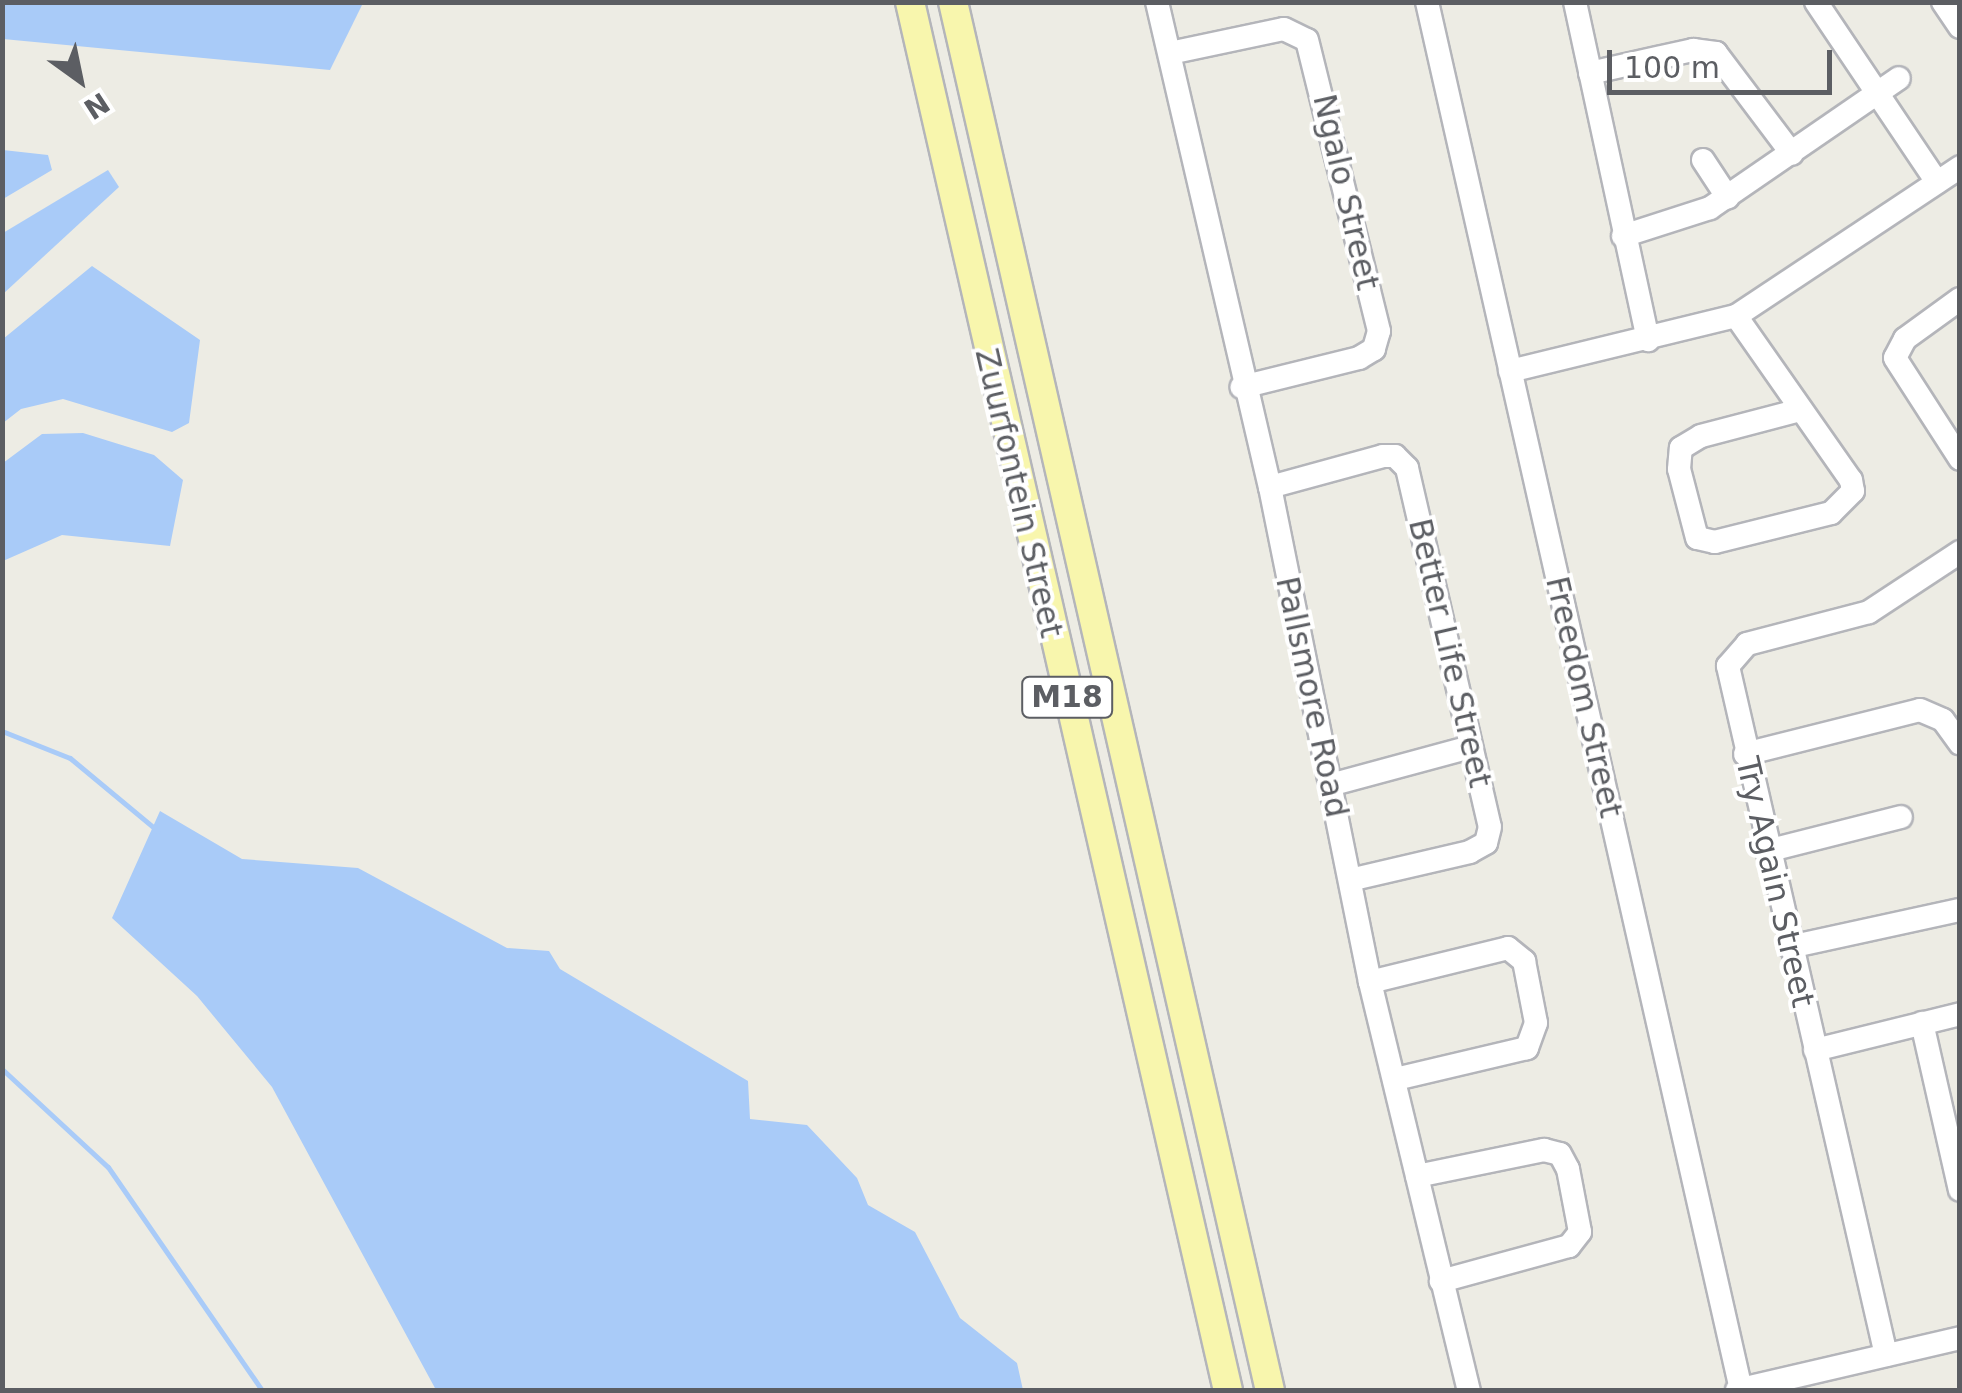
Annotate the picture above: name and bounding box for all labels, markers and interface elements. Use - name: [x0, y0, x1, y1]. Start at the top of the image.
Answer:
- north arrow: [30, 30, 130, 130]
- scale bar: [1612, 30, 1837, 92]
- text: 100 m: [1624, 50, 1720, 85]
- text: N: [78, 85, 115, 126]
- street label: Ngalo Street: [1305, 90, 1387, 294]
- street label: Zuurfontein Street: [967, 345, 1071, 641]
- street label: Better Life Street: [1400, 515, 1500, 791]
- street label: Pallsmore Road: [1268, 573, 1356, 821]
- street label: Freedom Street: [1538, 573, 1630, 821]
- road number: M18: [1020, 672, 1114, 722]
- street label: Try Again Street: [1728, 753, 1822, 1011]

